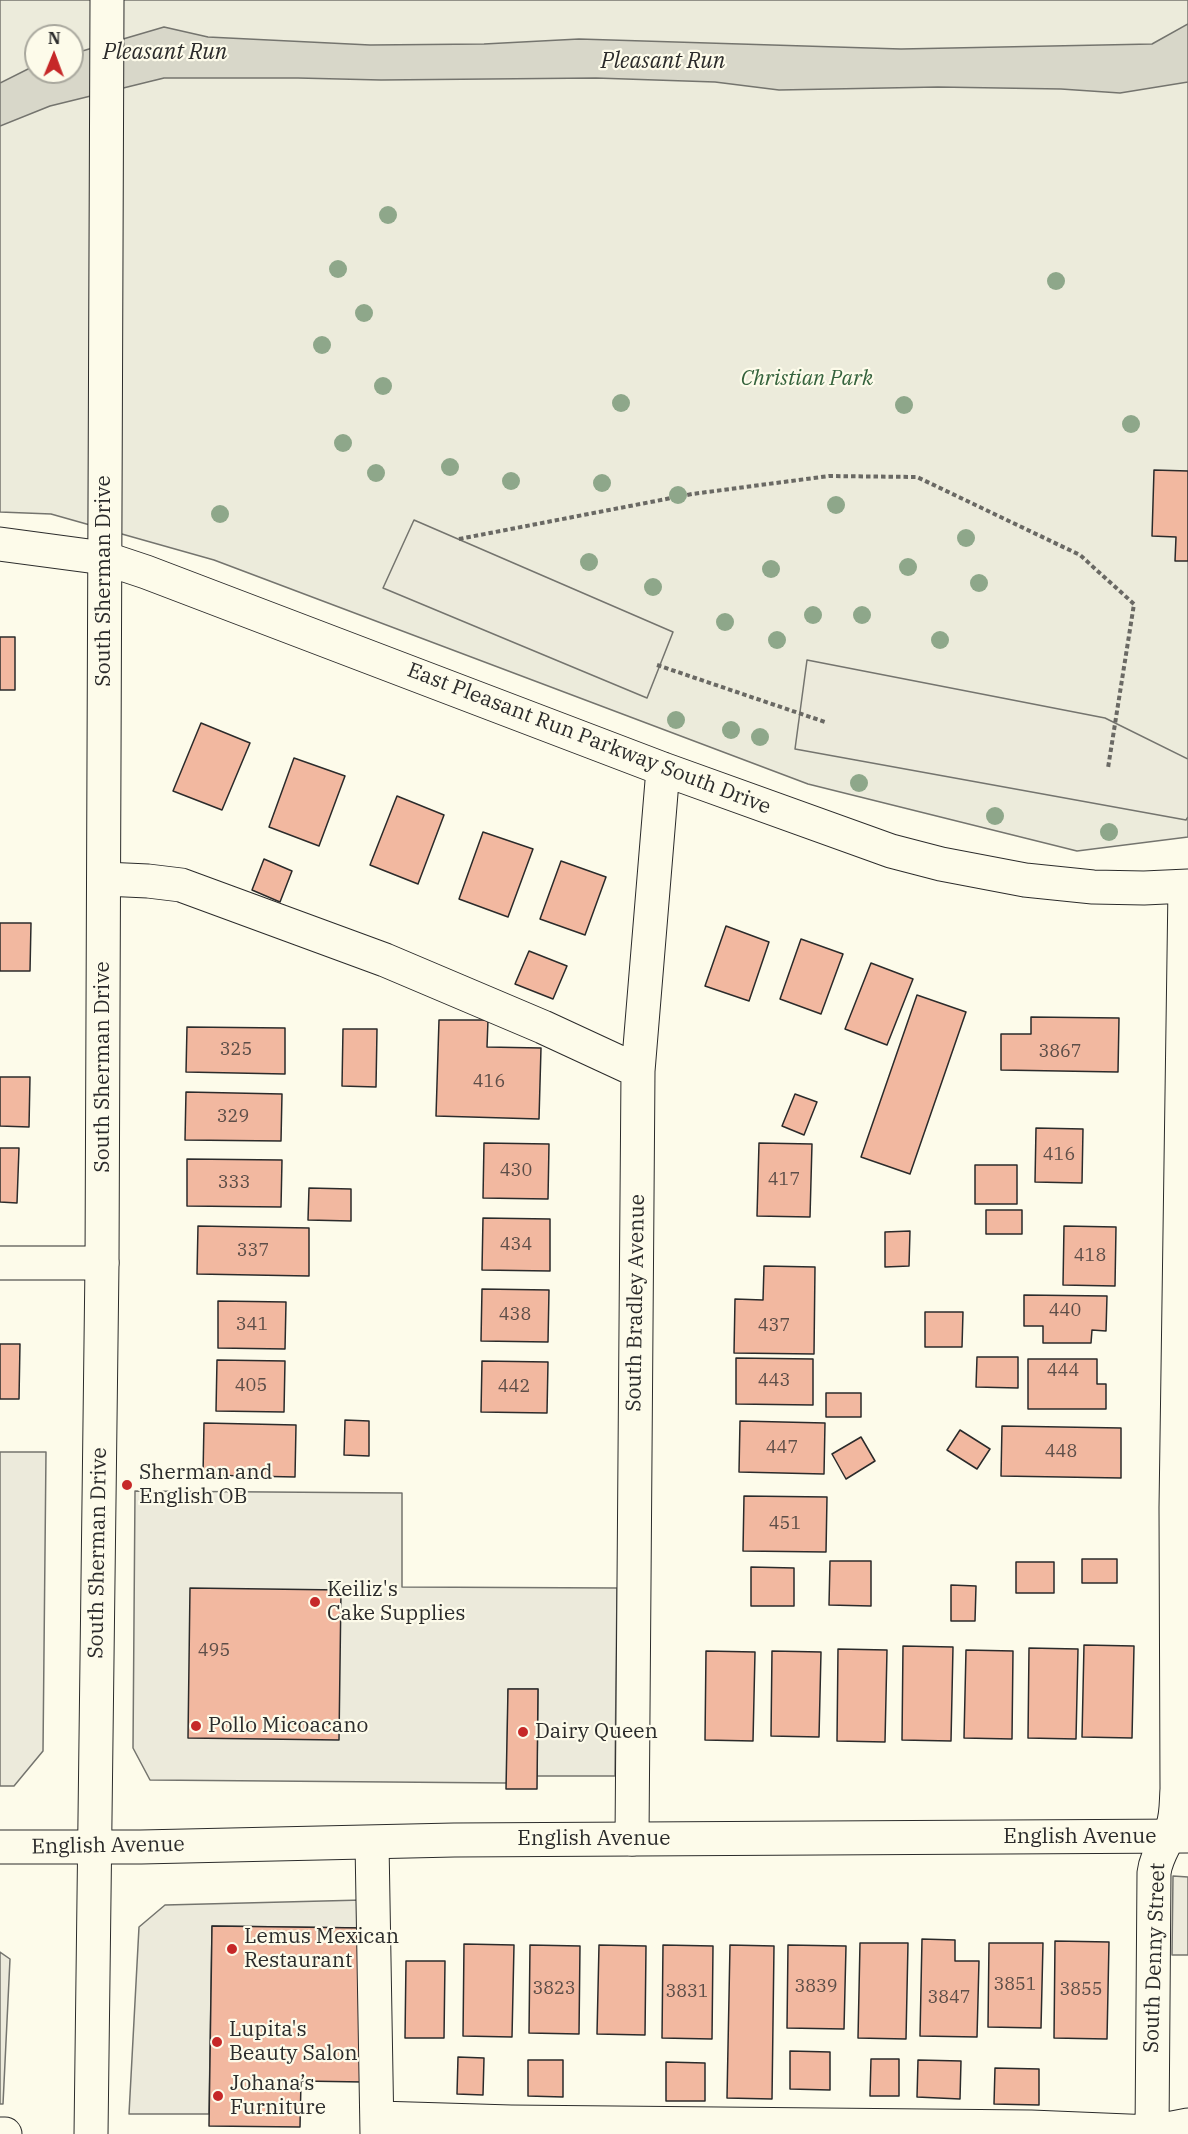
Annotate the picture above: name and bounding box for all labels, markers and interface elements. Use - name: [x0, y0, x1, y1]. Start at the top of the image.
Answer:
- north arrow: [24, 24, 84, 84]
- text: N: [48, 28, 61, 48]
- water label: Pleasant Run: [103, 40, 227, 66]
- water label: Pleasant Run: [601, 49, 725, 75]
- park label: Christian Park: [741, 366, 873, 392]
- street label: South Sherman Drive: [91, 475, 117, 687]
- street label: East Pleasant Run Parkway South Drive: [404, 658, 774, 820]
- street label: South Sherman Drive: [90, 961, 116, 1173]
- house number: 325: [220, 1039, 252, 1061]
- house number: 3867: [1038, 1041, 1082, 1063]
- house number: 416: [473, 1071, 505, 1093]
- house number: 329: [217, 1106, 249, 1128]
- house number: 416: [1043, 1144, 1075, 1166]
- house number: 430: [500, 1160, 532, 1182]
- house number: 417: [768, 1169, 800, 1191]
- house number: 333: [218, 1172, 250, 1194]
- street label: South Bradley Avenue: [622, 1194, 650, 1412]
- house number: 434: [500, 1234, 532, 1256]
- house number: 337: [237, 1240, 269, 1262]
- house number: 418: [1074, 1245, 1106, 1267]
- house number: 440: [1049, 1300, 1081, 1322]
- house number: 438: [499, 1304, 531, 1326]
- house number: 341: [236, 1314, 268, 1336]
- house number: 437: [758, 1315, 790, 1337]
- house number: 444: [1047, 1360, 1079, 1382]
- house number: 443: [758, 1370, 790, 1392]
- house number: 405: [235, 1375, 267, 1397]
- house number: 442: [498, 1376, 530, 1398]
- house number: 447: [766, 1437, 798, 1459]
- house number: 448: [1045, 1441, 1077, 1463]
- street label: South Sherman Drive: [84, 1447, 112, 1659]
- place label: Sherman and English OB: [139, 1460, 272, 1510]
- marker: Sherman and English OB: [120, 1478, 134, 1492]
- house number: 451: [769, 1513, 801, 1535]
- place label: Keiliz's Cake Supplies: [327, 1577, 465, 1627]
- marker: Keiliz's Cake Supplies: [308, 1595, 322, 1609]
- house number: 495: [198, 1640, 230, 1662]
- place label: Pollo Micoacano: [208, 1713, 368, 1739]
- marker: Pollo Micoacano: [189, 1719, 203, 1733]
- place label: Dairy Queen: [535, 1719, 658, 1745]
- marker: Dairy Queen: [516, 1725, 530, 1739]
- street label: English Avenue: [1003, 1824, 1157, 1850]
- street label: English Avenue: [517, 1826, 671, 1852]
- street label: English Avenue: [31, 1832, 185, 1860]
- street label: South Denny Street: [1139, 1862, 1171, 2054]
- place label: Lemus Mexican Restaurant: [244, 1924, 399, 1974]
- marker: Lemus Mexican Restaurant: [225, 1942, 239, 1956]
- house number: 3851: [993, 1974, 1037, 1996]
- house number: 3839: [794, 1976, 838, 1998]
- house number: 3823: [532, 1978, 576, 2000]
- house number: 3855: [1059, 1979, 1103, 2001]
- house number: 3831: [665, 1981, 709, 2003]
- house number: 3847: [927, 1987, 971, 2009]
- place label: Lupita's Beauty Salon: [229, 2017, 358, 2067]
- marker: Lupita's Beauty Salon: [210, 2035, 224, 2049]
- place label: Johana’s Furniture: [230, 2071, 326, 2121]
- marker: Johana’s Furniture: [211, 2089, 225, 2103]

